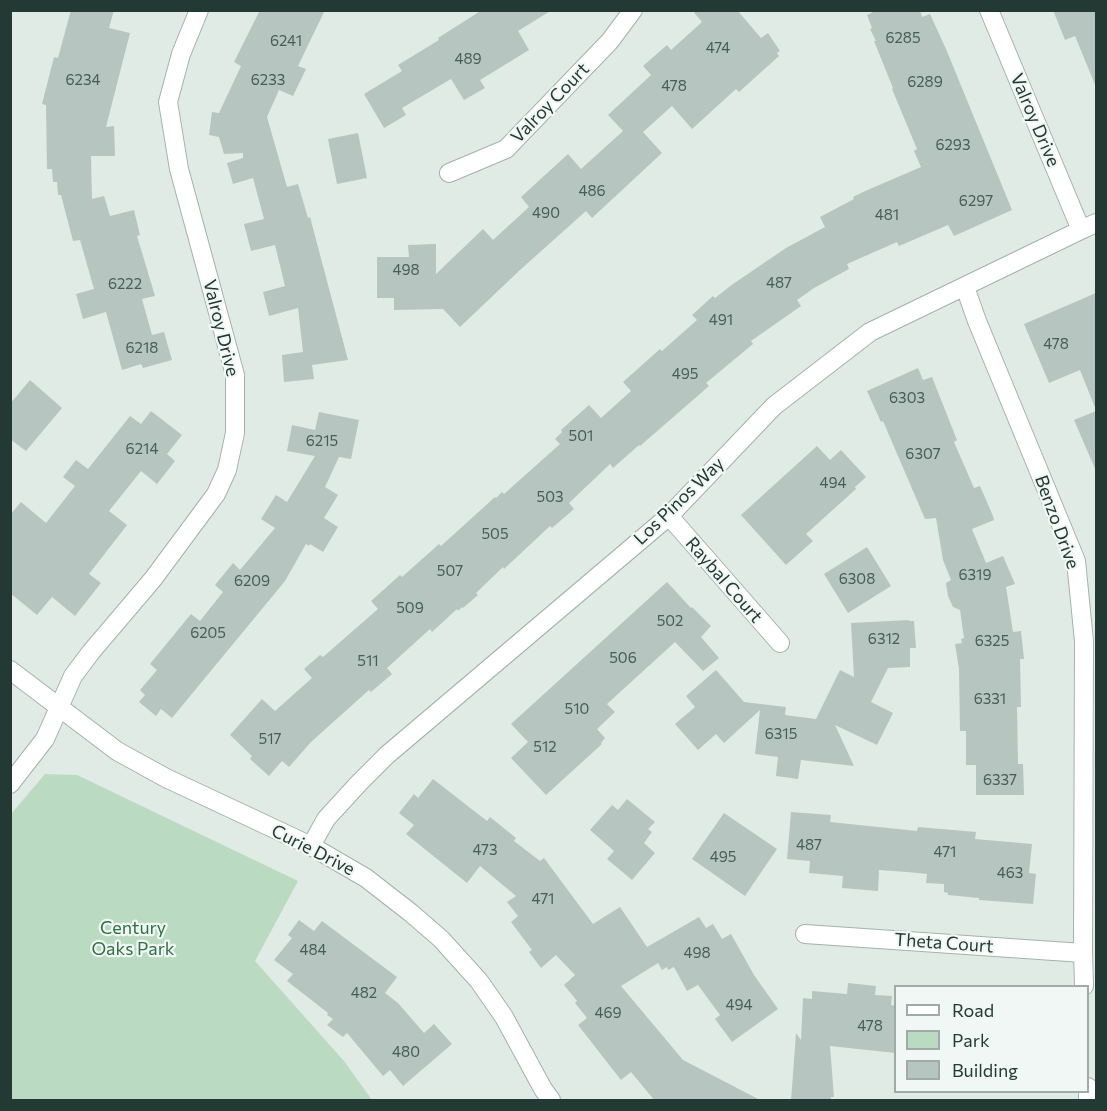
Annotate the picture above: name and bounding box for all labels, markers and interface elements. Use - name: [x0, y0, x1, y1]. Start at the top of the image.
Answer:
- house number: 6285: [885, 29, 921, 47]
- house number: 6241: [270, 32, 302, 50]
- house number: 474: [706, 39, 730, 57]
- house number: 489: [454, 50, 482, 68]
- street label: Valroy Court: [506, 58, 594, 148]
- street label: Valroy Drive: [1006, 70, 1064, 170]
- house number: 6234: [66, 71, 100, 89]
- house number: 6233: [251, 71, 285, 89]
- house number: 6289: [907, 73, 943, 91]
- house number: 478: [661, 77, 687, 95]
- house number: 6293: [936, 136, 970, 154]
- house number: 486: [578, 182, 606, 200]
- house number: 6297: [959, 192, 993, 210]
- house number: 490: [532, 204, 560, 222]
- house number: 481: [875, 206, 899, 224]
- house number: 498: [392, 261, 420, 279]
- house number: 487: [766, 274, 792, 292]
- house number: 6222: [108, 275, 142, 293]
- street label: Valroy Drive: [199, 277, 243, 379]
- house number: 491: [709, 311, 733, 329]
- house number: 478: [1043, 335, 1069, 353]
- house number: 6218: [126, 339, 158, 357]
- house number: 495: [672, 365, 698, 383]
- house number: 6303: [889, 389, 925, 407]
- house number: 501: [569, 427, 593, 445]
- house number: 6215: [306, 432, 338, 450]
- house number: 6214: [126, 440, 158, 458]
- house number: 6307: [905, 445, 941, 463]
- street label: Los Pinos Way: [629, 453, 729, 549]
- street label: Benzo Drive: [1030, 472, 1084, 572]
- house number: 494: [819, 474, 847, 492]
- house number: 503: [537, 488, 563, 506]
- house number: 505: [481, 525, 509, 543]
- street label: Raybal Court: [681, 533, 767, 627]
- house number: 507: [437, 562, 463, 580]
- house number: 6319: [958, 566, 992, 584]
- house number: 6308: [839, 570, 875, 588]
- house number: 6209: [234, 572, 270, 590]
- house number: 509: [396, 599, 424, 617]
- house number: 502: [657, 612, 683, 630]
- house number: 6205: [190, 624, 226, 642]
- house number: 6312: [868, 630, 900, 648]
- house number: 6325: [975, 632, 1009, 650]
- house number: 506: [609, 649, 637, 667]
- house number: 511: [357, 652, 379, 670]
- house number: 6331: [974, 690, 1006, 708]
- house number: 510: [565, 700, 589, 718]
- house number: 6315: [765, 725, 797, 743]
- house number: 517: [259, 730, 281, 748]
- house number: 512: [533, 738, 557, 756]
- house number: 6337: [983, 771, 1017, 789]
- street label: Curie Drive: [268, 820, 358, 880]
- house number: 487: [796, 836, 822, 854]
- house number: 473: [472, 841, 498, 859]
- house number: 471: [933, 843, 957, 861]
- house number: 495: [710, 848, 736, 866]
- house number: 463: [997, 864, 1023, 882]
- house number: 471: [531, 890, 555, 908]
- park label: Century Oaks Park: [91, 917, 175, 960]
- street label: Theta Court: [894, 929, 994, 957]
- house number: 484: [299, 941, 327, 959]
- house number: 498: [683, 944, 711, 962]
- house number: 482: [351, 984, 377, 1002]
- legend: [894, 985, 1089, 1093]
- house number: 494: [725, 996, 753, 1014]
- text: Road: [952, 999, 994, 1021]
- house number: 469: [594, 1004, 622, 1022]
- house number: 478: [857, 1017, 883, 1035]
- text: Park: [952, 1029, 990, 1051]
- house number: 480: [392, 1043, 420, 1061]
- text: Building: [952, 1059, 1018, 1081]

